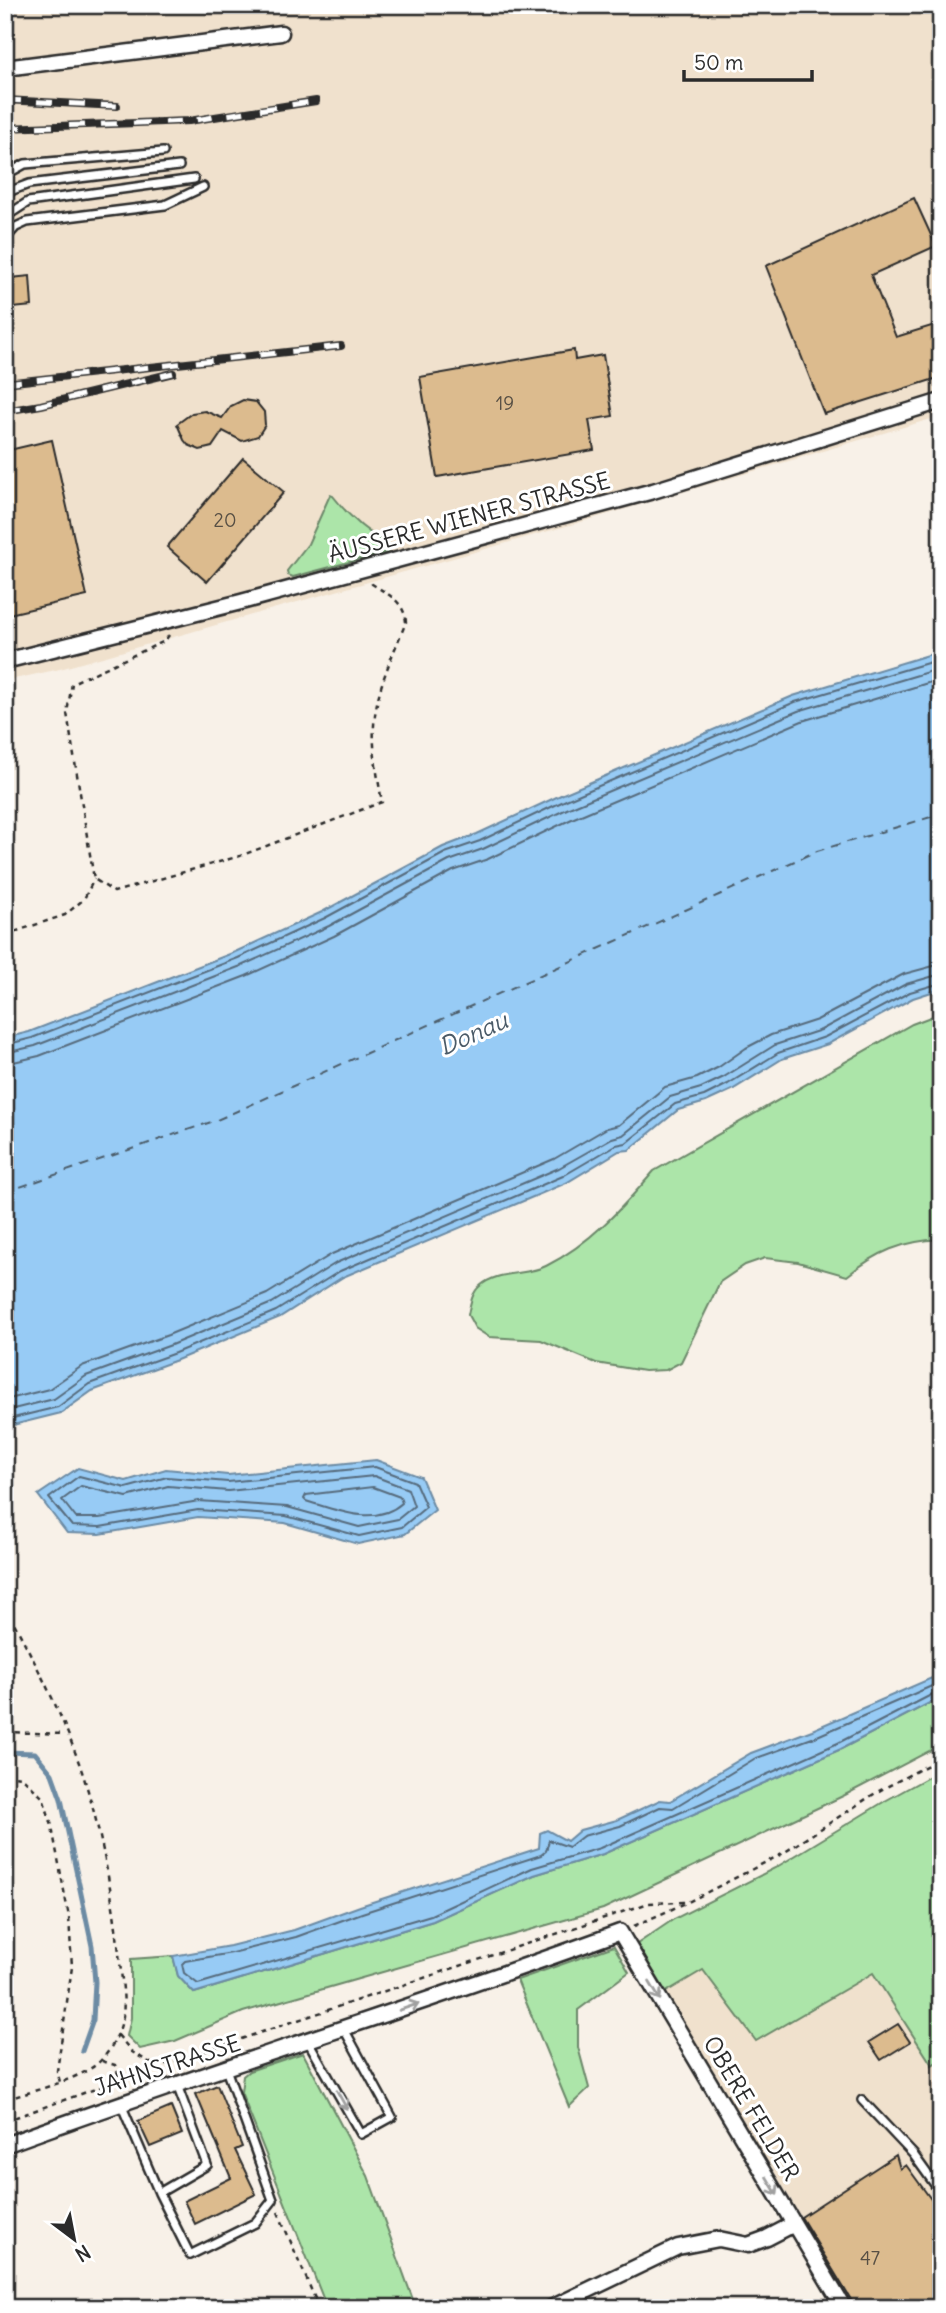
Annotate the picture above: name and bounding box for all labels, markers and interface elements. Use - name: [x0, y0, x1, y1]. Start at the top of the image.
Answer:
- scale bar: [684, 38, 811, 82]
- text: 50 m: [694, 49, 743, 76]
- house number: 19: [496, 391, 514, 415]
- street label: ÄUSSERE WIENER STRASSE: [325, 465, 613, 569]
- house number: 20: [214, 508, 236, 532]
- water label: Donau: [434, 1004, 514, 1061]
- one-way arrow: [648, 1980, 662, 2000]
- one-way arrow: [398, 2000, 420, 2013]
- street label: JAHNSTRASSE: [90, 2028, 244, 2102]
- street label: OBERE FELDER: [697, 2030, 807, 2186]
- one-way arrow: [335, 2090, 349, 2110]
- one-way arrow: [765, 2176, 779, 2196]
- north arrow: [38, 2204, 108, 2274]
- text: N: [71, 2240, 95, 2267]
- house number: 47: [860, 2246, 880, 2270]

